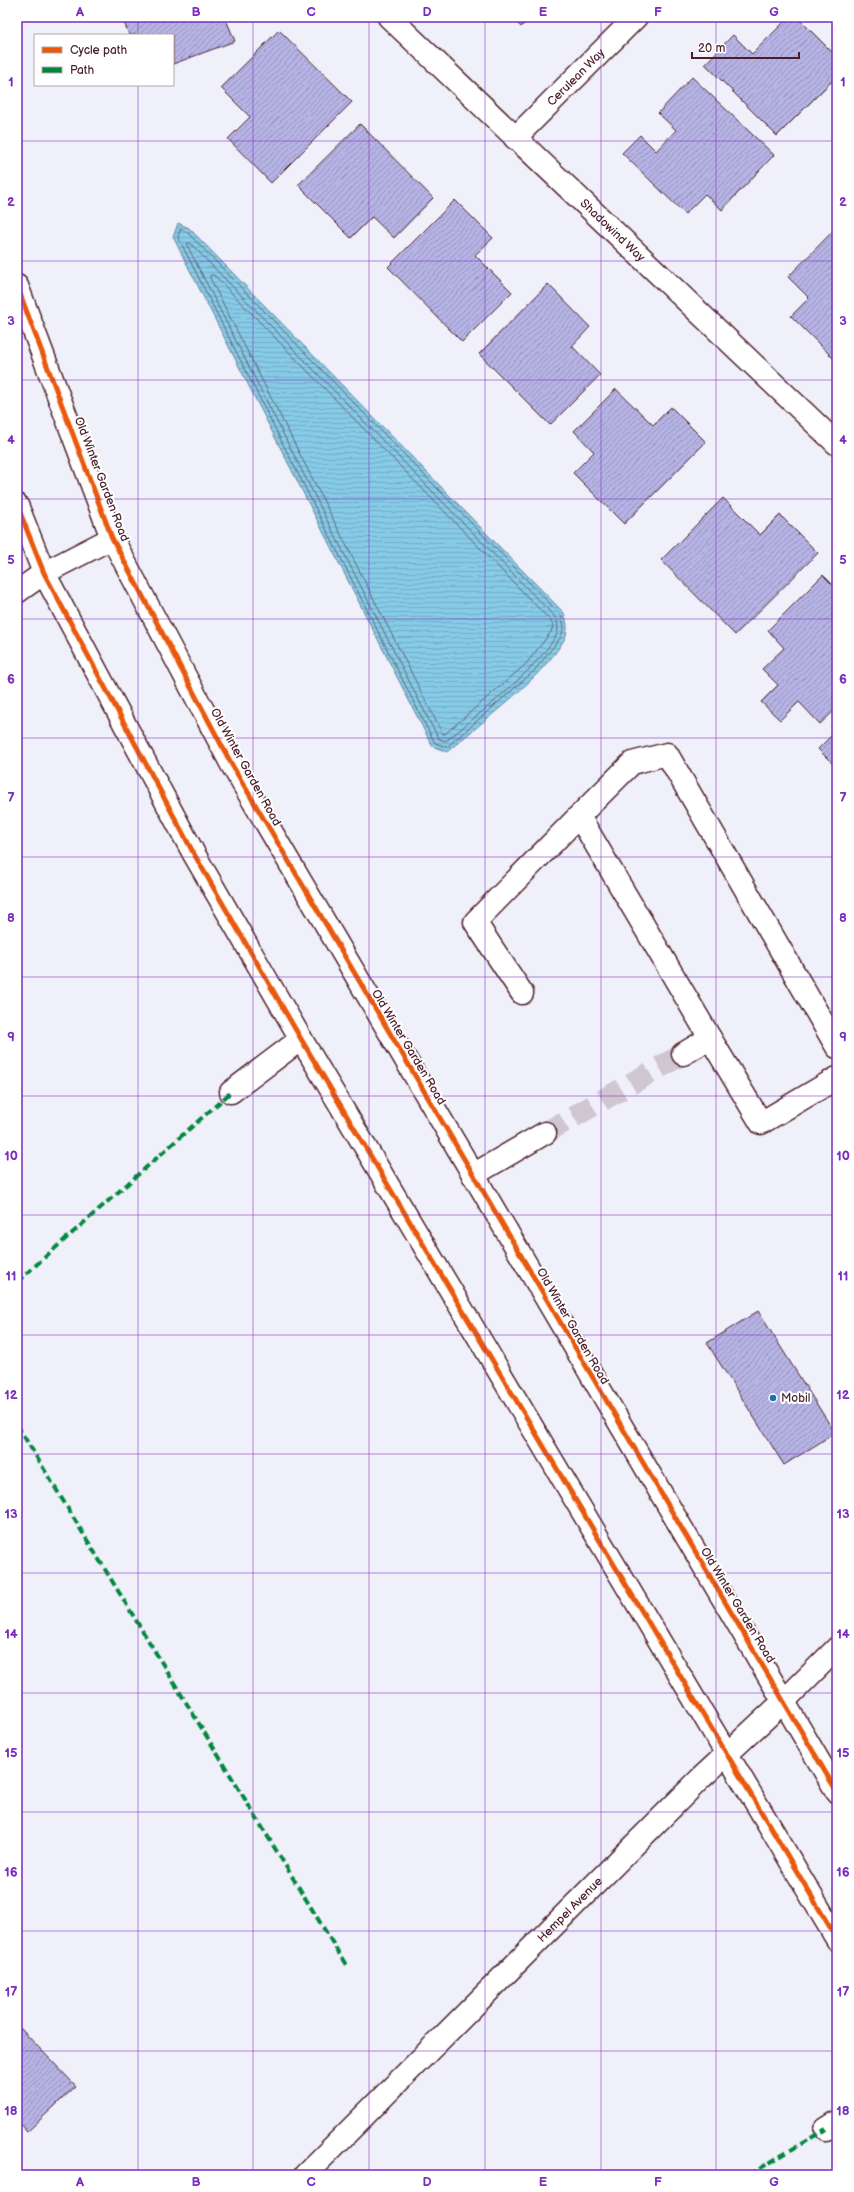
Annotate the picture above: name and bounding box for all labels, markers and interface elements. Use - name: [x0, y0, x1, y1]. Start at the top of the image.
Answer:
- text: A: [75, 4, 84, 20]
- text: B: [191, 4, 201, 20]
- text: C: [306, 4, 316, 20]
- text: D: [422, 4, 432, 20]
- text: E: [539, 4, 548, 20]
- text: F: [654, 4, 662, 20]
- text: G: [769, 4, 779, 20]
- legend: [34, 34, 174, 86]
- scale bar: [692, 34, 799, 60]
- text: 20 m: [698, 41, 725, 56]
- text: Cycle path: [70, 43, 127, 58]
- street label: Cerulean Way: [544, 45, 608, 109]
- text: Path: [70, 63, 95, 78]
- text: 1: [8, 74, 14, 90]
- text: 1: [840, 74, 846, 90]
- text: 2: [7, 194, 15, 210]
- text: 2: [839, 194, 847, 210]
- street label: Shadowind Way: [577, 196, 648, 265]
- text: 3: [7, 313, 15, 329]
- text: 3: [839, 313, 847, 329]
- street label: Old Winter Garden Road: [71, 415, 132, 544]
- text: 4: [7, 432, 15, 448]
- text: 4: [839, 432, 847, 448]
- text: 5: [7, 552, 15, 568]
- text: 5: [839, 552, 847, 568]
- text: 6: [7, 671, 15, 687]
- text: 6: [839, 671, 847, 687]
- street label: Old Winter Garden Road: [207, 706, 284, 829]
- text: 7: [7, 790, 15, 806]
- text: 7: [839, 790, 847, 806]
- text: 8: [7, 910, 15, 926]
- text: 8: [839, 910, 847, 926]
- street label: Old Winter Garden Road: [368, 987, 449, 1108]
- text: 9: [7, 1029, 15, 1045]
- text: 9: [839, 1029, 847, 1045]
- text: 10: [4, 1148, 18, 1164]
- text: 10: [836, 1148, 850, 1164]
- street label: Old Winter Garden Road: [533, 1265, 612, 1387]
- text: 11: [6, 1268, 16, 1284]
- text: 11: [838, 1268, 848, 1284]
- text: 12: [4, 1387, 18, 1403]
- text: 12: [836, 1387, 850, 1403]
- place label: Mobil: [781, 1391, 810, 1406]
- marker: Mobil: [768, 1393, 778, 1403]
- text: 13: [4, 1506, 18, 1522]
- text: 13: [836, 1506, 850, 1522]
- street label: Old Winter Garden Road: [697, 1545, 778, 1666]
- text: 14: [4, 1626, 18, 1642]
- text: 14: [836, 1626, 850, 1642]
- text: 15: [5, 1745, 18, 1761]
- text: 15: [837, 1745, 850, 1761]
- text: 16: [4, 1864, 18, 1880]
- text: 16: [836, 1864, 850, 1880]
- street label: Hempel Avenue: [534, 1874, 606, 1946]
- text: 17: [5, 1984, 17, 2000]
- text: 17: [837, 1984, 849, 2000]
- text: 18: [4, 2103, 18, 2119]
- text: 18: [836, 2103, 850, 2119]
- text: A: [75, 2174, 84, 2190]
- text: B: [191, 2174, 201, 2190]
- text: C: [306, 2174, 316, 2190]
- text: D: [422, 2174, 432, 2190]
- text: E: [539, 2174, 548, 2190]
- text: F: [654, 2174, 662, 2190]
- text: G: [769, 2174, 779, 2190]

